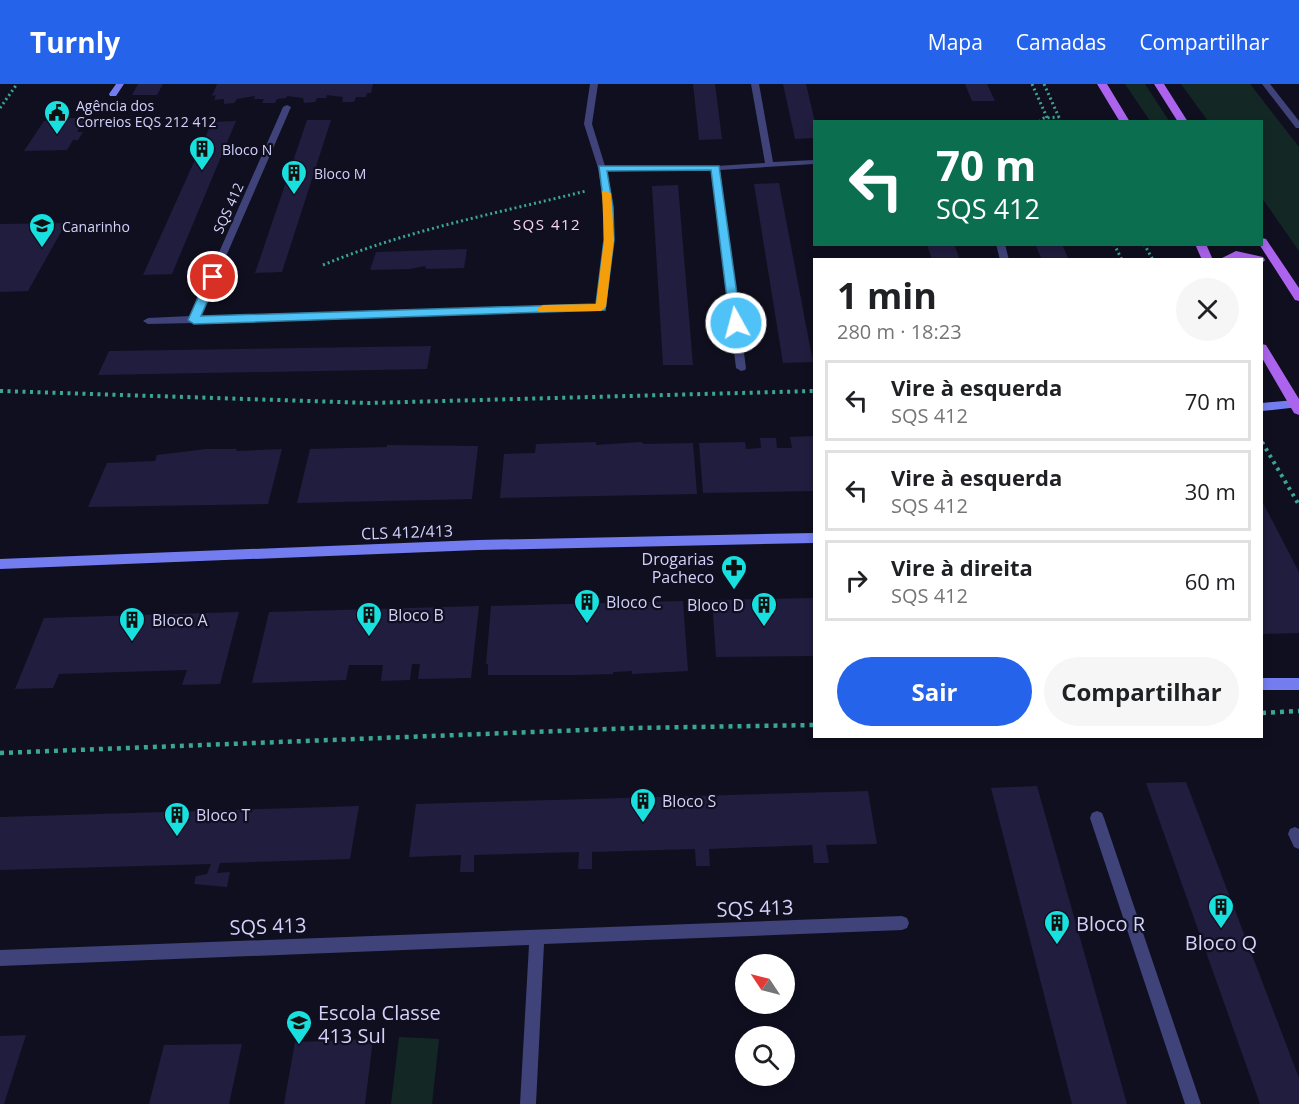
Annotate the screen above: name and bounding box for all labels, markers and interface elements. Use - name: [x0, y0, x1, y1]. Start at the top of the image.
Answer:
- text: Turnly: [30, 23, 120, 61]
- text: Mapa: [928, 28, 983, 56]
- text: Camadas: [1016, 28, 1106, 56]
- text: Compartilhar: [1139, 28, 1269, 56]
- place label: Agência dos Correios EQS 212 412: [76, 96, 216, 131]
- public building icon: Agência dos Correios EQS 212 412: [42, 98, 72, 136]
- building icon: Bloco N: [187, 134, 217, 172]
- text: 70 m: [936, 136, 1036, 193]
- place label: Bloco N: [222, 140, 272, 159]
- icon: left: [837, 144, 915, 222]
- building icon: Bloco M: [279, 158, 309, 196]
- place label: Bloco M: [314, 164, 366, 183]
- street label: SQS 412: [208, 180, 248, 236]
- text: SQS 412: [936, 190, 1040, 227]
- school or university icon: Canarinho: [27, 211, 57, 249]
- district label: SQS 412: [513, 214, 581, 234]
- place label: Canarinho: [62, 217, 130, 236]
- pin: [187, 251, 238, 302]
- icon: arrive: [196, 260, 229, 293]
- text: 1 min: [837, 271, 937, 320]
- button: close: [1176, 278, 1239, 341]
- position arrow: [704, 291, 768, 355]
- text: 280 m · 18:23: [837, 318, 962, 345]
- text: Vire à esquerda: [891, 372, 1062, 402]
- icon: left: [840, 384, 873, 417]
- text: 70 m: [1185, 386, 1236, 416]
- text: SQS 412: [891, 402, 968, 429]
- text: Vire à esquerda: [891, 462, 1062, 492]
- icon: left: [840, 474, 873, 507]
- text: 30 m: [1185, 476, 1236, 506]
- text: SQS 412: [891, 492, 968, 519]
- street label: CLS 412/413: [361, 519, 453, 545]
- place label: Drogarias Pacheco: [642, 548, 714, 588]
- text: Vire à direita: [891, 552, 1033, 582]
- pharmacy icon: Drogarias Pacheco: [719, 553, 749, 591]
- icon: right: [840, 564, 873, 597]
- text: 60 m: [1185, 566, 1236, 596]
- text: SQS 412: [891, 582, 968, 609]
- building icon: Bloco C: [572, 587, 602, 625]
- building icon: Bloco D: [749, 590, 779, 628]
- place label: Bloco C: [606, 591, 662, 613]
- place label: Bloco D: [687, 594, 744, 616]
- building icon: Bloco B: [354, 600, 384, 638]
- place label: Bloco B: [388, 604, 444, 626]
- building icon: Bloco A: [117, 605, 147, 643]
- place label: Bloco A: [152, 609, 208, 631]
- button: Sair: [837, 657, 1032, 726]
- button: Compartilhar: [1044, 657, 1239, 726]
- building icon: Bloco S: [628, 786, 658, 824]
- place label: Bloco S: [662, 790, 716, 812]
- building icon: Bloco T: [162, 800, 192, 838]
- place label: Bloco T: [196, 804, 250, 826]
- building icon: Bloco Q: [1206, 892, 1236, 930]
- street label: SQS 413: [716, 893, 794, 923]
- building icon: Bloco R: [1042, 908, 1072, 946]
- place label: Bloco R: [1076, 910, 1146, 937]
- street label: SQS 413: [229, 911, 307, 941]
- place label: Bloco Q: [1185, 929, 1257, 956]
- north arrow: [735, 954, 795, 1014]
- map controls: [735, 954, 795, 1086]
- place label: Escola Classe 413 Sul: [318, 999, 441, 1049]
- school or university icon: Escola Classe 413 Sul: [284, 1008, 314, 1046]
- button: search: [735, 1026, 795, 1086]

